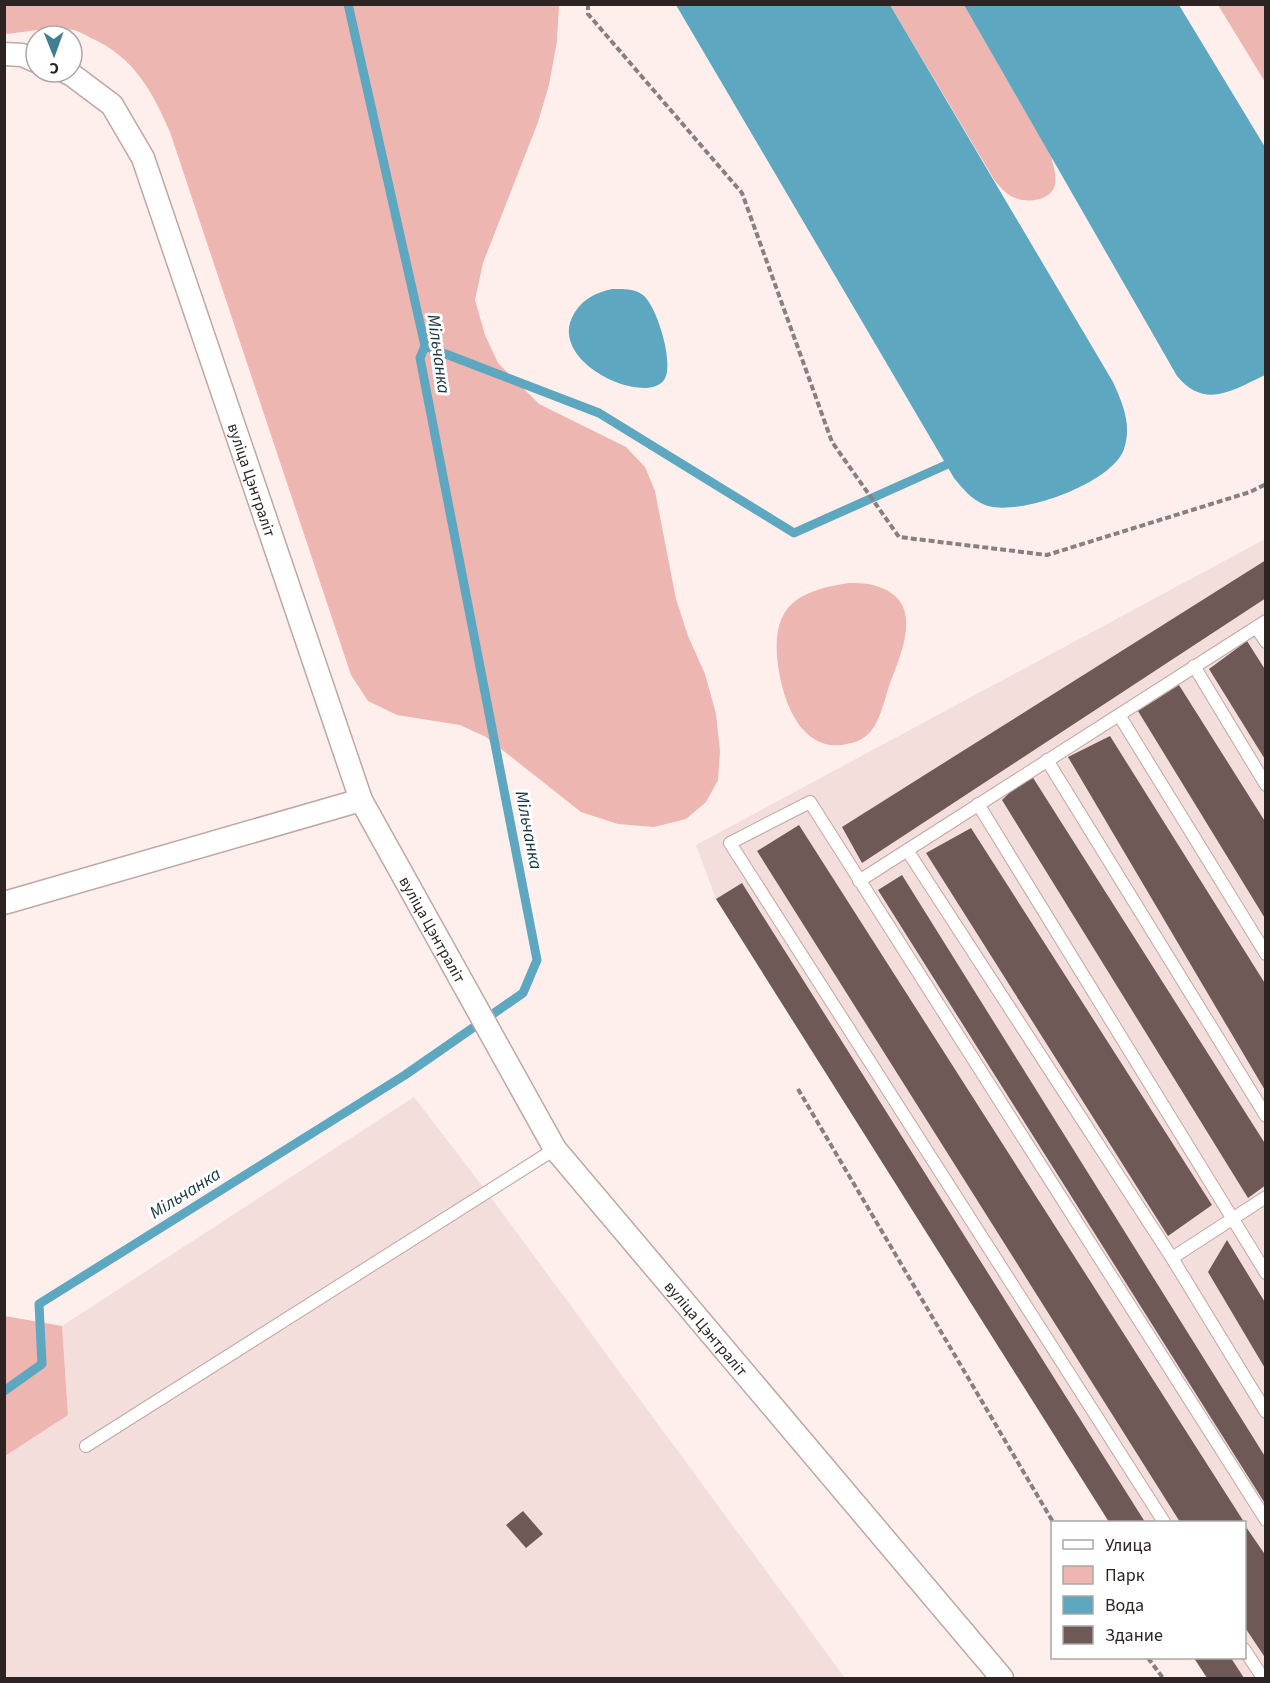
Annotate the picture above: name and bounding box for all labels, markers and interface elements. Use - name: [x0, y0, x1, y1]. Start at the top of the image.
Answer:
- north arrow: [24, 24, 84, 84]
- text: С: [49, 57, 59, 79]
- water label: Мільчанка: [421, 313, 456, 396]
- street label: вуліца Цэнтраліт: [222, 420, 281, 540]
- water label: Мільчанка: [509, 789, 548, 872]
- street label: вуліца Цэнтраліт: [394, 872, 470, 987]
- water label: Мільчанка: [145, 1162, 226, 1225]
- street label: вуліца Цэнтраліт: [659, 1276, 752, 1381]
- legend: [1051, 1521, 1246, 1659]
- text: Улица: [1105, 1533, 1152, 1558]
- text: Парк: [1105, 1563, 1145, 1588]
- text: Вода: [1105, 1593, 1144, 1618]
- text: Здание: [1105, 1623, 1163, 1648]

